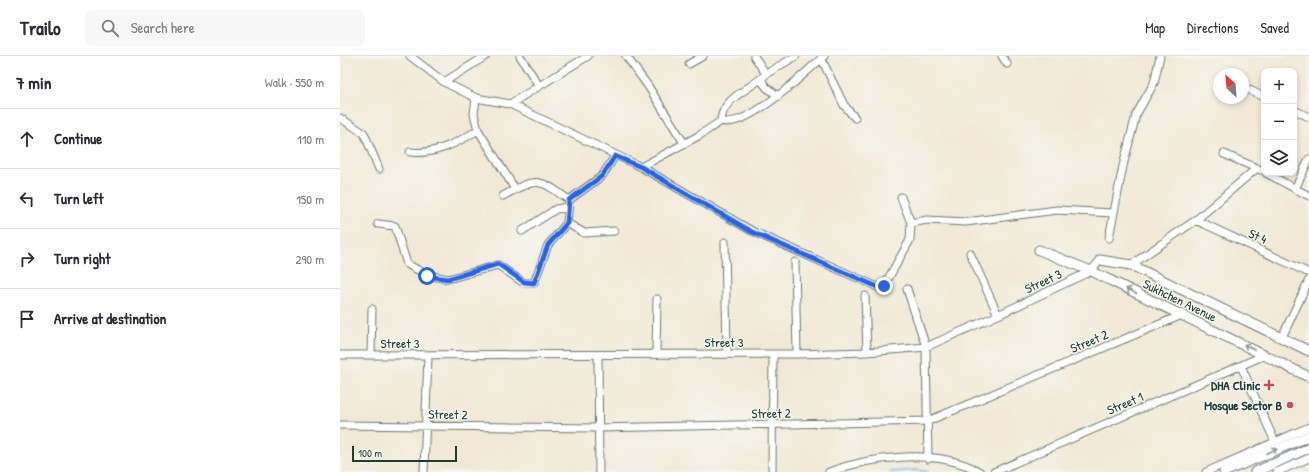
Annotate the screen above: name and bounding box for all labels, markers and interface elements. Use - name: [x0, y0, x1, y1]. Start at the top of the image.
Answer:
- search box: [85, 10, 365, 46]
- text: Trailo: [20, 15, 61, 41]
- icon: search: [99, 17, 121, 39]
- text: Search here: [131, 17, 195, 38]
- text: Map: [1145, 18, 1165, 37]
- text: Directions: [1187, 18, 1238, 37]
- text: Saved: [1260, 18, 1289, 37]
- north arrow: [1213, 68, 1249, 104]
- map controls: [1261, 68, 1297, 176]
- button: +: [1261, 68, 1297, 104]
- text: 7 min: [16, 71, 51, 94]
- text: Walk · 550 m: [265, 73, 324, 91]
- button: −: [1261, 104, 1297, 140]
- icon: ahead: [16, 128, 38, 150]
- text: Continue: [54, 128, 102, 149]
- text: 110 m: [297, 130, 324, 148]
- button: layers: [1261, 140, 1297, 176]
- icon: left: [16, 188, 38, 210]
- text: Turn left: [54, 188, 104, 209]
- text: 150 m: [296, 190, 324, 208]
- street label: St 4: [1246, 224, 1270, 248]
- icon: right: [16, 248, 38, 270]
- text: Turn right: [54, 248, 110, 269]
- text: 290 m: [295, 250, 324, 268]
- street label: Street 3: [1021, 265, 1065, 297]
- route start: [418, 267, 436, 285]
- street label: Sukhchen Avenue: [1140, 274, 1220, 326]
- route end: [875, 277, 893, 295]
- one-way arrow: [1126, 287, 1138, 294]
- icon: arrive: [16, 308, 38, 330]
- text: Arrive at destination: [54, 308, 166, 329]
- street label: Street 2: [1067, 325, 1111, 357]
- street label: Street 3: [704, 333, 744, 351]
- street label: Street 3: [380, 334, 420, 352]
- one-way arrow: [1243, 343, 1255, 350]
- place label: DHA Clinic: [1211, 376, 1261, 394]
- marker: DHA Clinic: [1263, 379, 1275, 391]
- street label: Street 1: [1104, 387, 1146, 419]
- place label: Mosque Sector B: [1204, 396, 1282, 415]
- marker: Mosque Sector B: [1285, 400, 1295, 410]
- street label: Street 2: [751, 404, 791, 422]
- street label: Street 2: [428, 405, 468, 423]
- scale bar: [352, 444, 457, 463]
- text: 100 m: [358, 446, 382, 460]
- one-way arrow: [1266, 447, 1278, 455]

